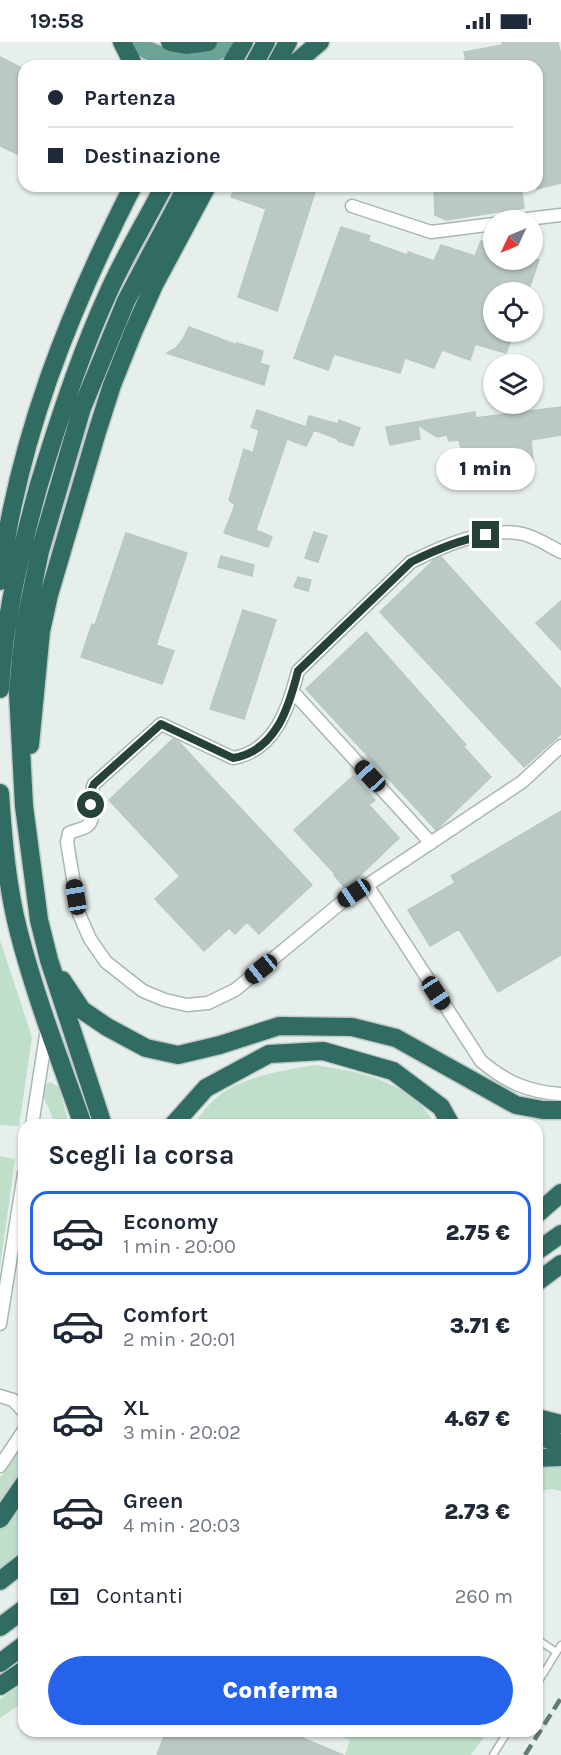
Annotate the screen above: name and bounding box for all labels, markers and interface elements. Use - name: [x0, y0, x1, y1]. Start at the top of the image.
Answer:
- text: 19:58: [30, 8, 84, 34]
- text: Partenza: [84, 85, 176, 111]
- text: Destinazione: [84, 143, 221, 169]
- north arrow: [483, 210, 543, 270]
- map controls: [483, 210, 543, 414]
- button: locate: [483, 282, 543, 342]
- button: layers: [483, 354, 543, 414]
- callout: 1 min: [436, 448, 536, 490]
- text: 1 min: [459, 457, 512, 480]
- route end: [472, 521, 499, 548]
- car: [351, 757, 389, 795]
- route start: [77, 791, 104, 818]
- car: [334, 875, 374, 911]
- car: [64, 878, 88, 916]
- car: [241, 951, 281, 987]
- car: [419, 973, 453, 1013]
- text: Scegli la corsa: [48, 1139, 235, 1171]
- icon: car: [51, 1206, 105, 1260]
- text: Economy: [123, 1209, 218, 1235]
- text: 2.75 €: [445, 1220, 510, 1246]
- text: 1 min · 20:00: [123, 1235, 236, 1258]
- icon: car: [51, 1299, 105, 1353]
- text: Comfort: [123, 1302, 208, 1328]
- text: 3.71 €: [450, 1313, 510, 1339]
- text: 2 min · 20:01: [123, 1328, 236, 1351]
- icon: car: [51, 1392, 105, 1446]
- text: XL: [123, 1395, 149, 1421]
- text: 4.67 €: [444, 1406, 510, 1432]
- text: 3 min · 20:02: [123, 1421, 241, 1444]
- icon: car: [51, 1485, 105, 1539]
- text: Green: [123, 1488, 184, 1514]
- text: 2.73 €: [444, 1499, 510, 1525]
- text: 4 min · 20:03: [123, 1514, 240, 1537]
- icon: cash: [48, 1580, 81, 1613]
- text: Contanti: [96, 1583, 183, 1609]
- text: 260 m: [455, 1585, 513, 1608]
- button: Conferma: [48, 1656, 513, 1725]

